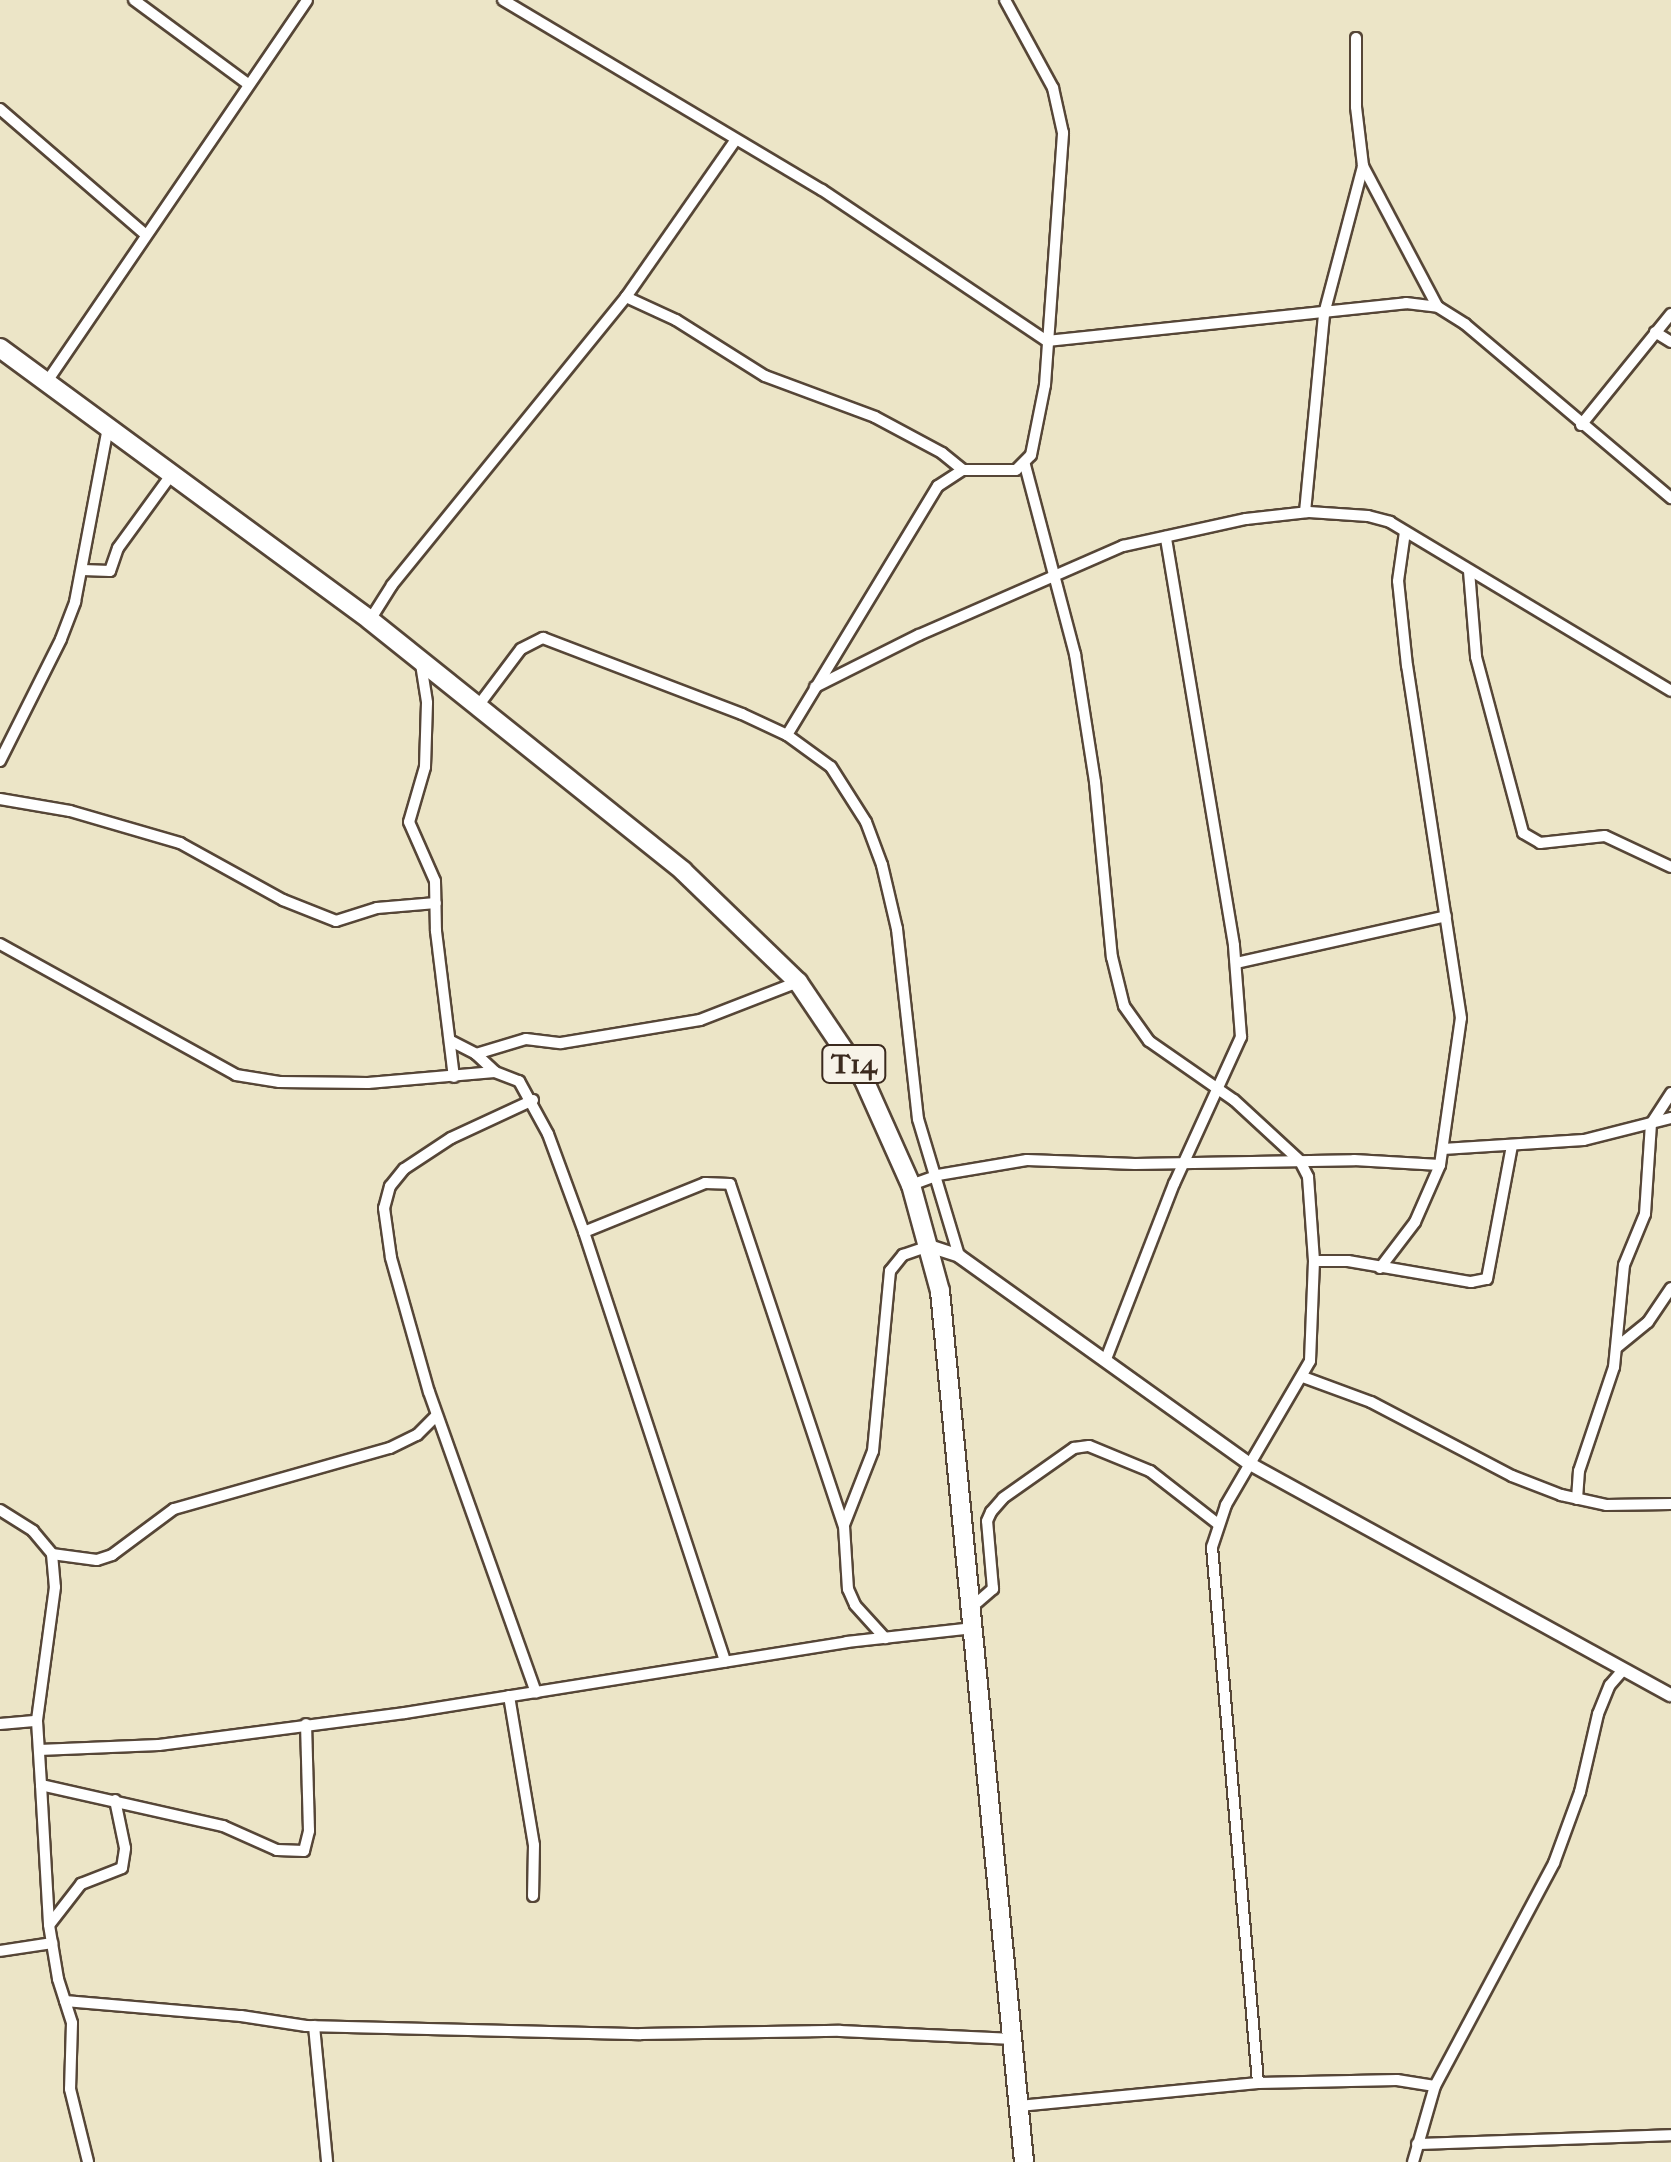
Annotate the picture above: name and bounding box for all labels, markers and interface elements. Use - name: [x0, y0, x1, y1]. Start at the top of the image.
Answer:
- road number: T14: [819, 1041, 889, 1087]

